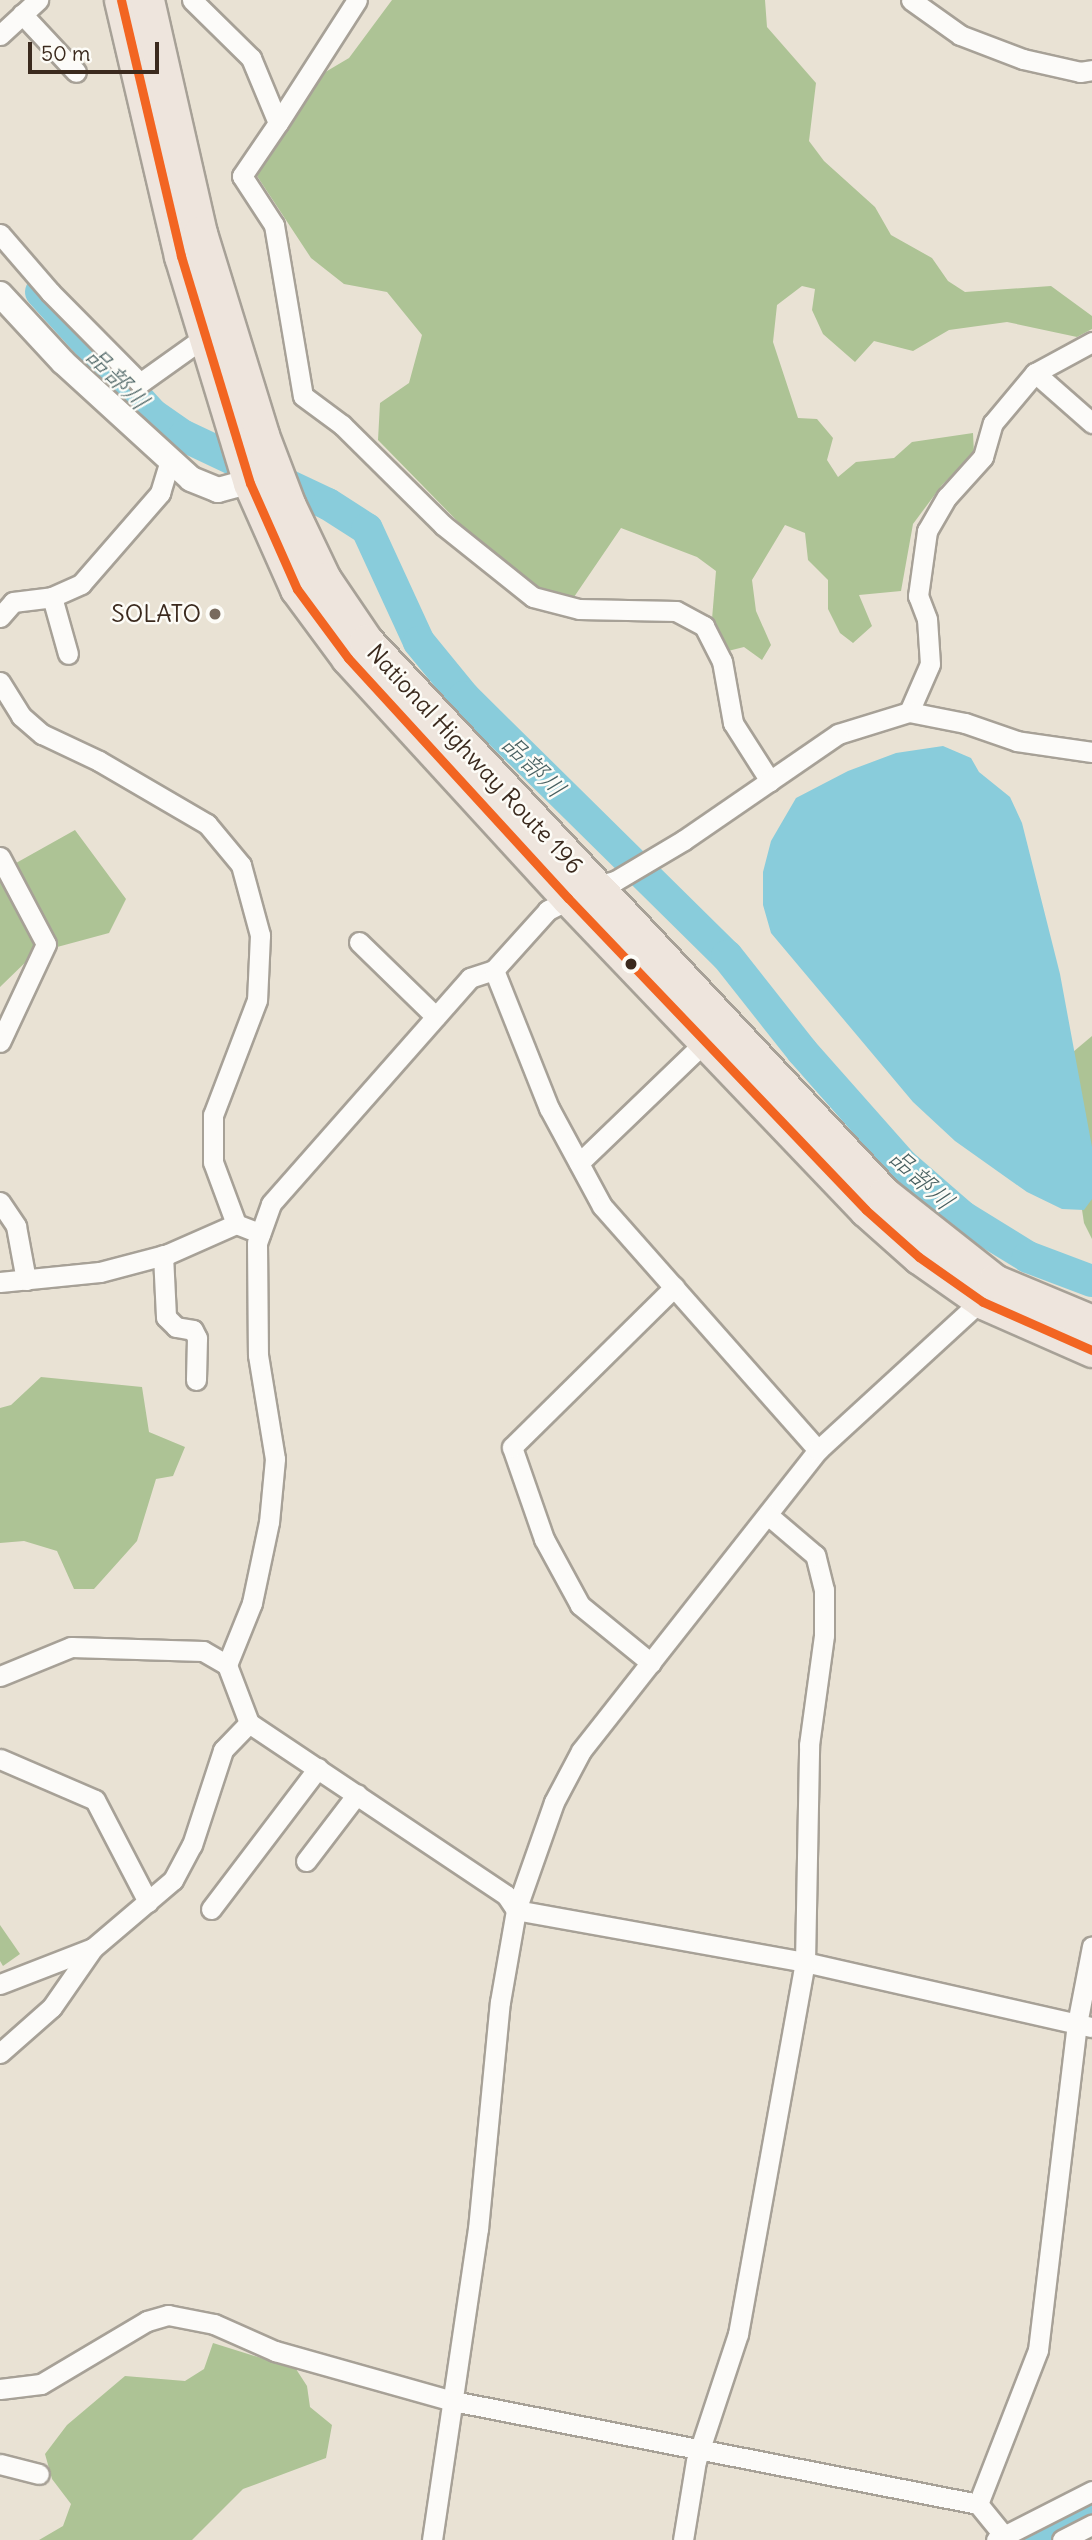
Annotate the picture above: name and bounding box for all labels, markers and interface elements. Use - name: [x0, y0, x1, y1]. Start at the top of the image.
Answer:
- scale bar: [32, 28, 163, 72]
- text: 50 m: [41, 40, 90, 67]
- water label: 品部川: [80, 339, 156, 417]
- place label: SOLATO: [111, 600, 201, 628]
- marker: SOLATO: [207, 606, 223, 622]
- street label: National Highway Route 196: [361, 638, 589, 880]
- water label: 品部川: [495, 727, 573, 805]
- unlabelled marker: [624, 957, 638, 971]
- water label: 品部川: [883, 1141, 961, 1217]

